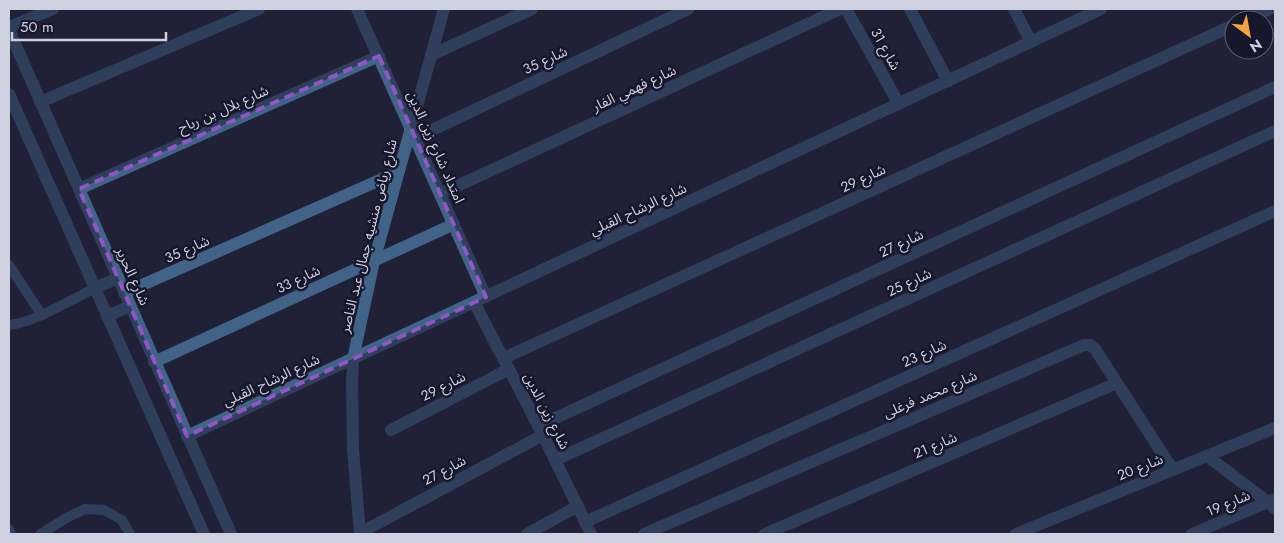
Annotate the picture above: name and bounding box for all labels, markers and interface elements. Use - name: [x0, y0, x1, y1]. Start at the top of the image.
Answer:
- scale bar: [12, 10, 166, 42]
- north arrow: [1224, 10, 1274, 60]
- text: 50 m: [20, 16, 54, 38]
- street label: شارع 31: [865, 24, 906, 74]
- text: N: [1246, 35, 1266, 57]
- street label: شارع 35: [519, 41, 571, 80]
- street label: شارع فهمي الفار: [588, 60, 680, 118]
- street label: شارع بلال بن رباح: [175, 80, 272, 139]
- street label: امتداد شارع زين الدين: [401, 88, 470, 207]
- street label: شارع رياض منشيه جمال عبد الناصر: [334, 137, 403, 336]
- street label: شارع 29: [837, 159, 889, 198]
- street label: شارع الرشاح القبلي: [586, 178, 690, 241]
- street label: شارع 27: [876, 224, 927, 263]
- street label: شارع 35: [161, 230, 213, 269]
- street label: شارع الحرير: [110, 243, 155, 309]
- street label: شارع 33: [273, 260, 324, 299]
- street label: شارع 25: [883, 263, 935, 302]
- street label: شارع 23: [898, 334, 950, 373]
- street label: شارع الرشاح القبلي: [219, 349, 323, 412]
- street label: شارع محمد فرغلى: [880, 365, 981, 424]
- street label: شارع 29: [417, 366, 469, 407]
- street label: شارع زين الدين: [518, 369, 575, 453]
- street label: شارع 21: [910, 427, 960, 464]
- street label: شارع 20: [1114, 449, 1166, 486]
- street label: شارع 27: [419, 450, 470, 491]
- street label: شارع 19: [1203, 485, 1253, 522]

